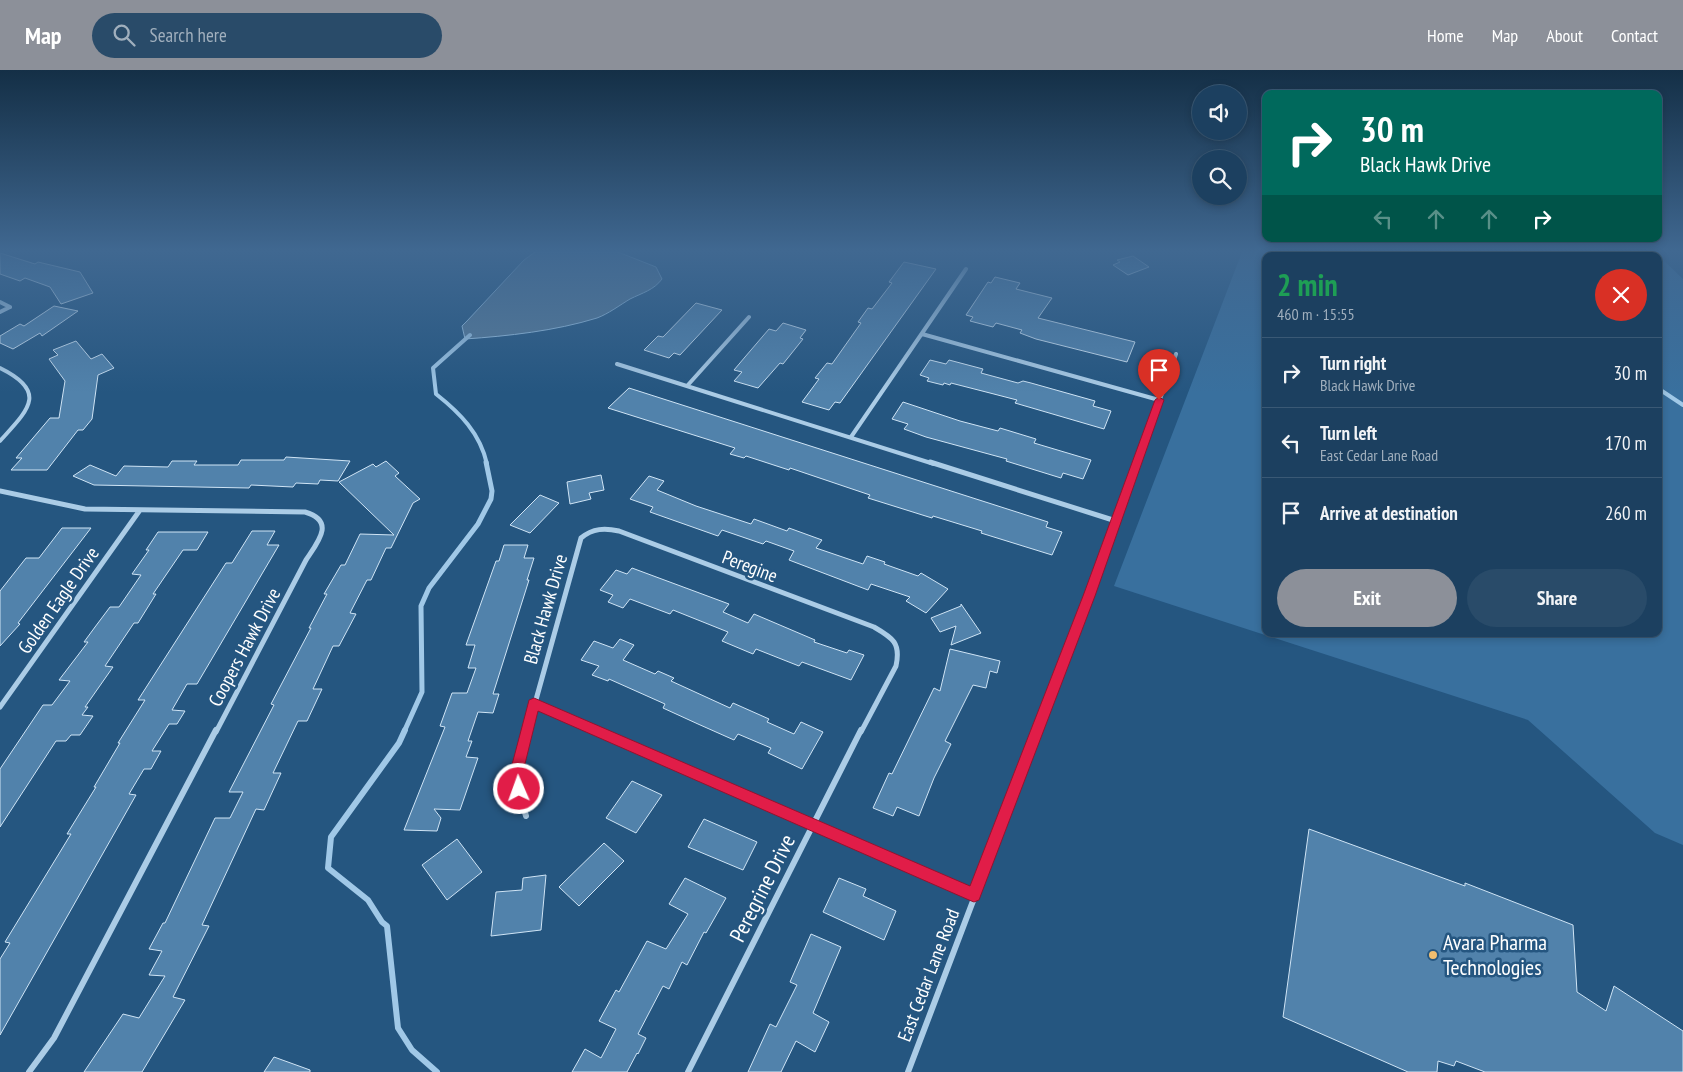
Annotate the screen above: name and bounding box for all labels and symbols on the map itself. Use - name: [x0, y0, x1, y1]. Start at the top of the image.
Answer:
- pin: [1138, 349, 1180, 400]
- street label: Golden Eagle Drive: [12, 542, 104, 658]
- street label: Peregine: [719, 545, 781, 588]
- street label: Black Hawk Drive: [518, 551, 572, 667]
- street label: Coopers Hawk Drive: [203, 583, 285, 710]
- position arrow: [492, 762, 544, 814]
- street label: Peregrine Drive: [723, 830, 801, 946]
- street label: East Cedar Lane Road: [892, 905, 964, 1045]
- place label: Avara Pharma Technologies: [1443, 928, 1547, 981]
- marker: Avara Pharma Technologies: [1427, 949, 1439, 961]

